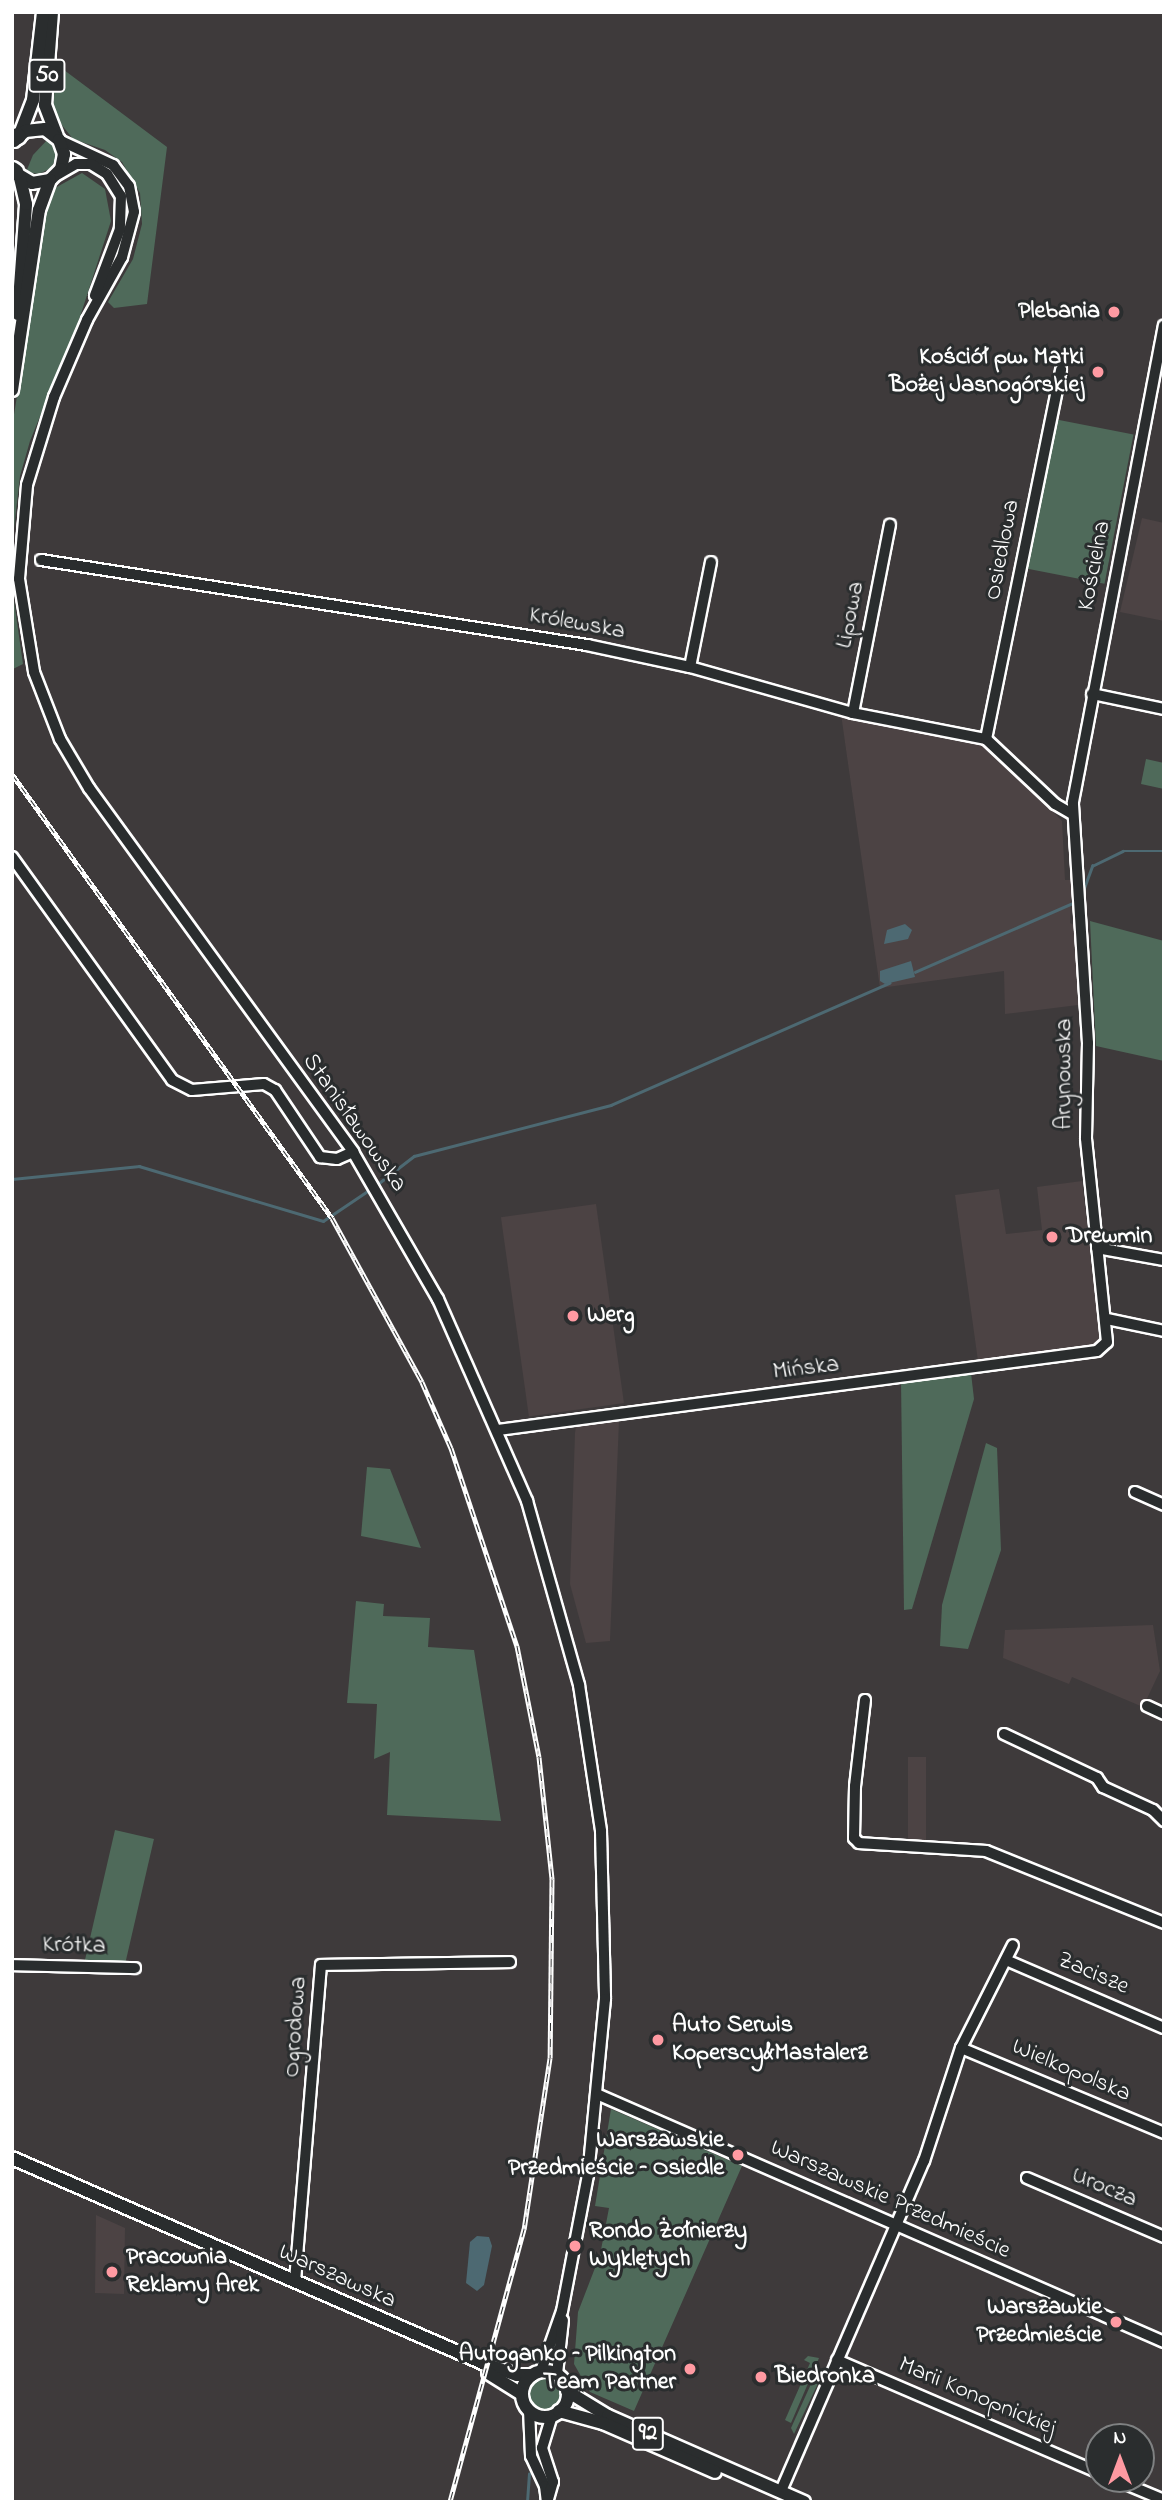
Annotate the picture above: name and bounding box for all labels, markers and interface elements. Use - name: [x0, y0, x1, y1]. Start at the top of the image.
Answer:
- road number: 50: [28, 57, 66, 96]
- place label: Plebania: [1018, 298, 1100, 326]
- marker: Plebania: [1106, 304, 1122, 320]
- place label: Kościół pw. Matki Bożej Jasnogórskiej: [889, 344, 1084, 400]
- marker: Kościół pw. Matki Bożej Jasnogórskiej: [1090, 364, 1106, 380]
- street label: Osiedlowa: [979, 497, 1027, 603]
- street label: Kościelna: [1072, 519, 1118, 613]
- street label: Lipowa: [830, 579, 872, 651]
- street label: Królewska: [527, 601, 627, 647]
- street label: Arynowska: [1051, 1018, 1079, 1130]
- street label: Stanisławowska: [296, 1048, 412, 1198]
- place label: Drewmin: [1066, 1223, 1152, 1251]
- marker: Drewmin: [1044, 1229, 1060, 1245]
- place label: Werg: [587, 1302, 635, 1330]
- marker: Werg: [565, 1308, 581, 1324]
- street label: Mińska: [771, 1351, 841, 1387]
- street label: Krótka: [42, 1931, 106, 1961]
- street label: Zacisze: [1053, 1946, 1133, 2002]
- street label: Ogrodowa: [278, 1976, 314, 2078]
- place label: Auto Serwis Koperscy&Mastalerz: [672, 2012, 868, 2068]
- marker: Auto Serwis Koperscy&Mastalerz: [650, 2032, 666, 2048]
- street label: Wielkopolska: [1007, 2033, 1135, 2109]
- place label: Warszawskie Przedmieście – Osiedle: [508, 2127, 724, 2183]
- street label: Warszawskie Przedmieście: [766, 2134, 1014, 2266]
- marker: Warszawskie Przedmieście – Osiedle: [730, 2147, 746, 2163]
- street label: Urocza: [1067, 2161, 1141, 2215]
- place label: Rondo Żołnierzy Wyklętych: [589, 2218, 747, 2274]
- street label: Warszawska: [274, 2238, 400, 2316]
- marker: Rondo Żołnierzy Wyklętych: [567, 2238, 583, 2254]
- place label: Pracownia Reklamy Arek: [126, 2244, 259, 2300]
- marker: Pracownia Reklamy Arek: [104, 2264, 120, 2280]
- place label: Warszawkie Przedmieście: [976, 2294, 1102, 2350]
- marker: Warszawkie Przedmieście: [1108, 2314, 1124, 2330]
- place label: Autoganko – Pilkington Team Partner: [459, 2341, 676, 2397]
- street label: Marii Konopnickiej: [894, 2351, 1060, 2443]
- marker: Autoganko – Pilkington Team Partner: [682, 2361, 698, 2377]
- place label: Biedronka: [775, 2363, 875, 2391]
- marker: Biedronka: [753, 2369, 769, 2385]
- road number: 92: [630, 2414, 666, 2454]
- north arrow: [1085, 2423, 1155, 2493]
- text: N: [1114, 2425, 1126, 2452]

